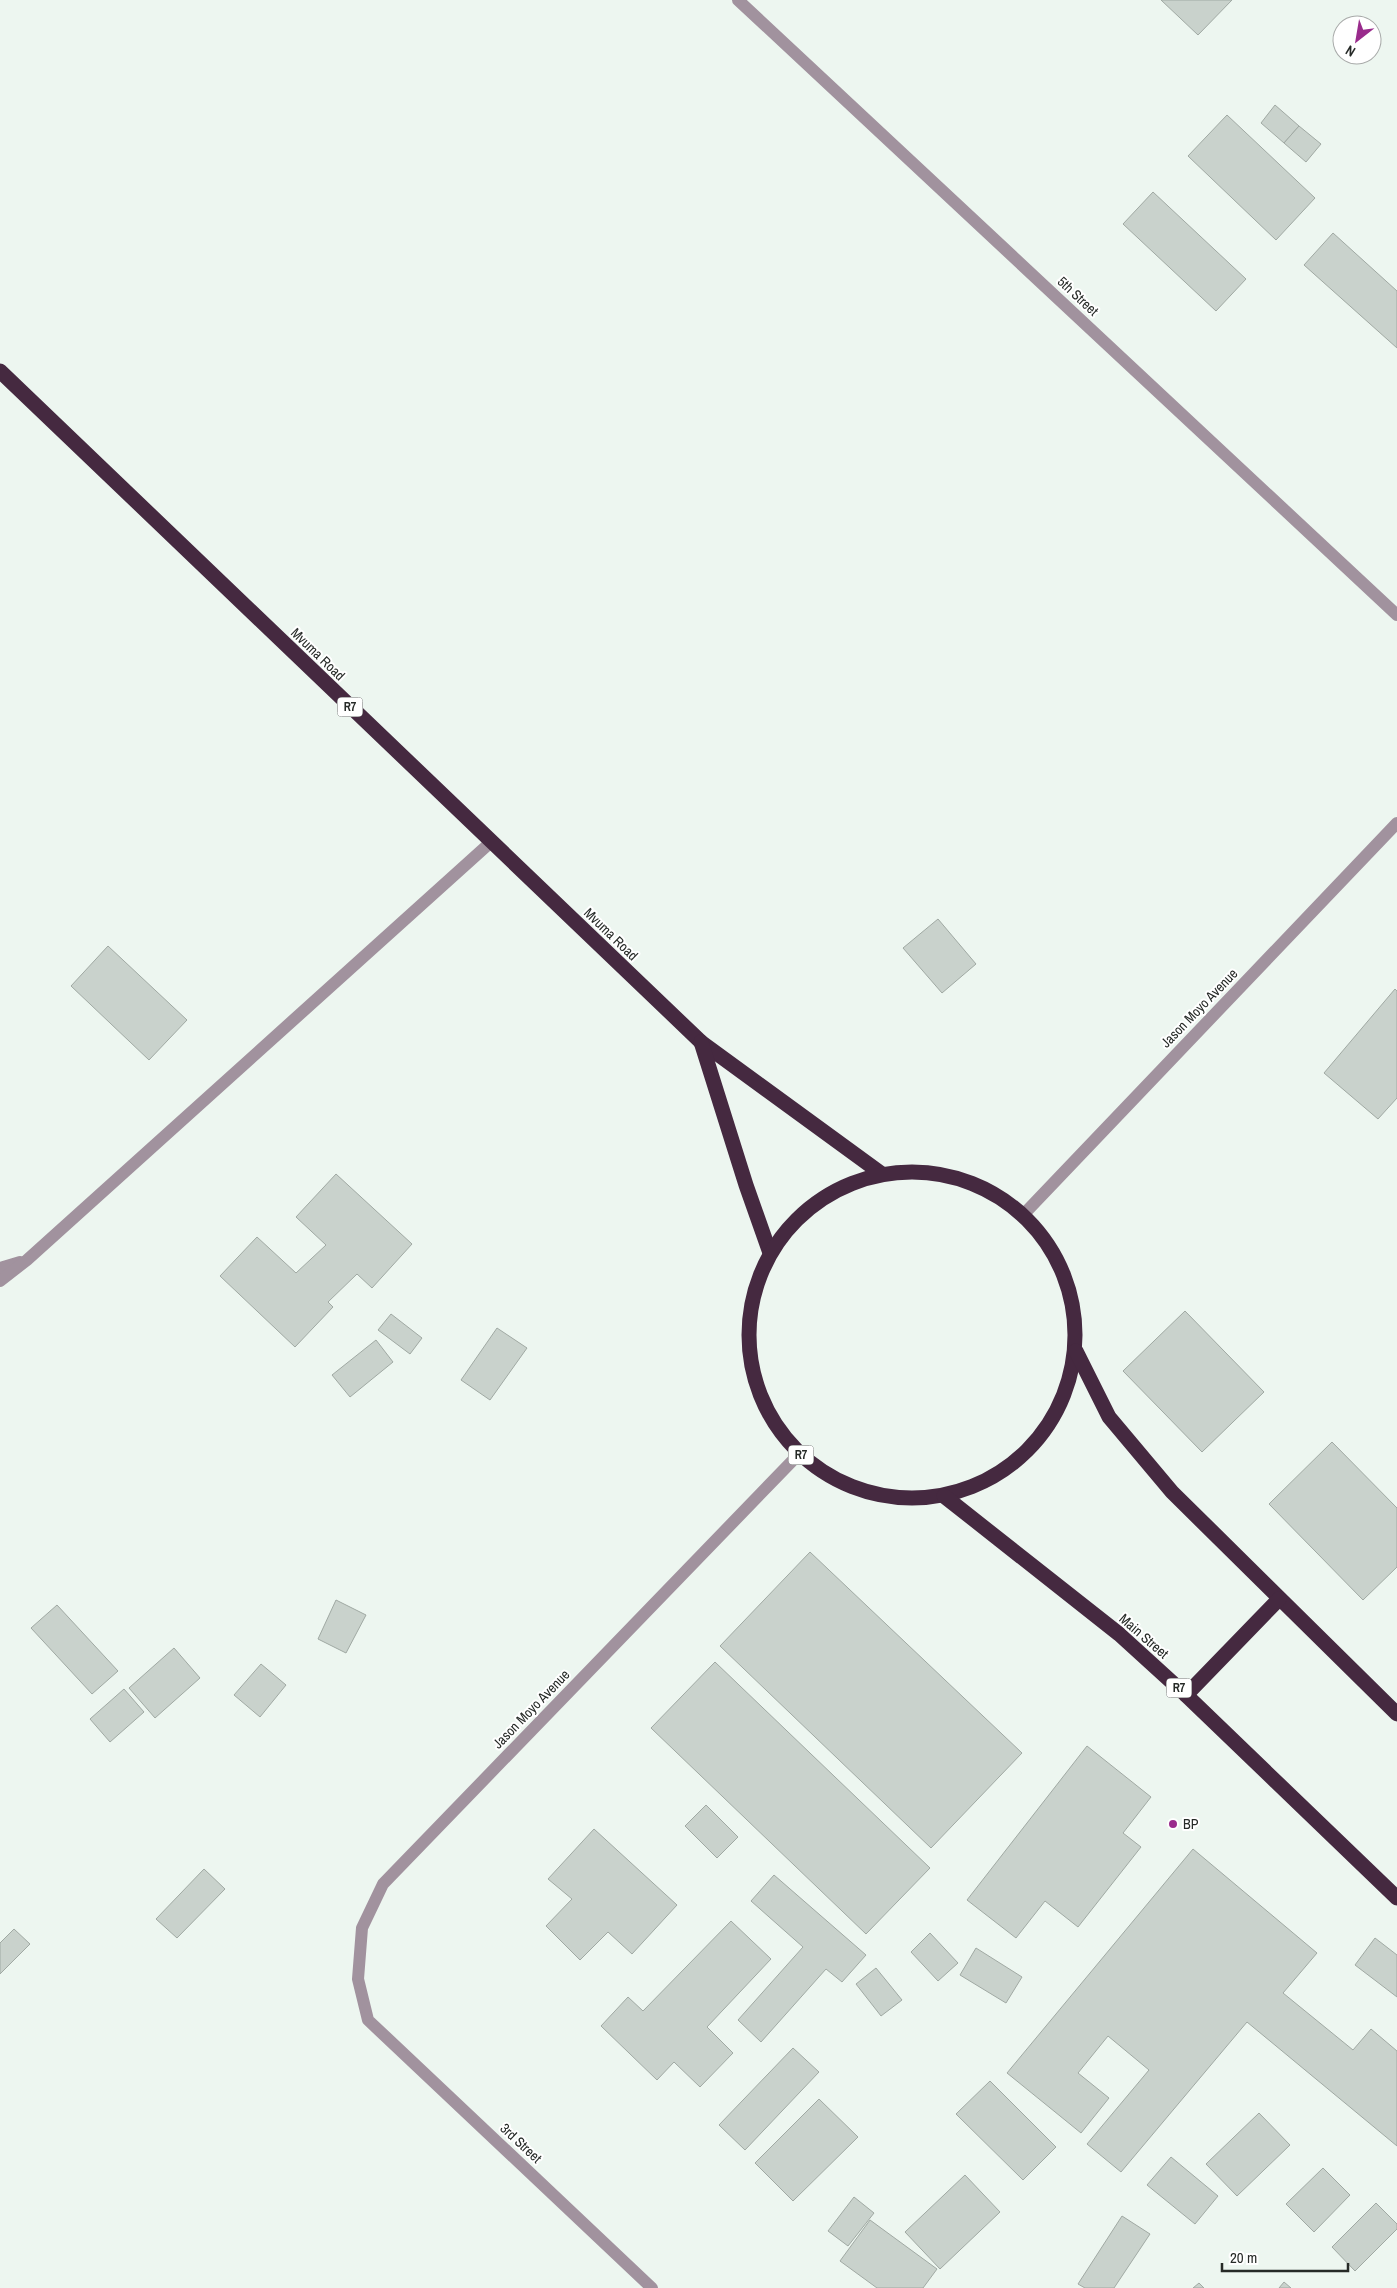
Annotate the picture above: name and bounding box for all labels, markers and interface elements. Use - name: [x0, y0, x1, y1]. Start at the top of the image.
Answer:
- north arrow: [1332, 15, 1382, 65]
- text: N: [1342, 41, 1358, 61]
- street label: 5th Street: [1054, 272, 1102, 320]
- street label: Mvuma Road: [287, 624, 349, 684]
- road number: R7: [338, 698, 362, 716]
- street label: Mvuma Road: [580, 904, 642, 964]
- street label: Jason Moyo Avenue: [1157, 965, 1241, 1051]
- road number: R7: [788, 1446, 814, 1464]
- street label: Main Street: [1116, 1610, 1172, 1662]
- street label: Jason Moyo Avenue: [489, 1666, 573, 1752]
- road number: R7: [1166, 1679, 1192, 1698]
- place label: BP: [1183, 1815, 1199, 1833]
- marker: BP: [1167, 1818, 1179, 1830]
- street label: 3rd Street: [496, 2119, 546, 2167]
- scale bar: [1222, 2240, 1348, 2272]
- text: 20 m: [1230, 2247, 1257, 2268]

